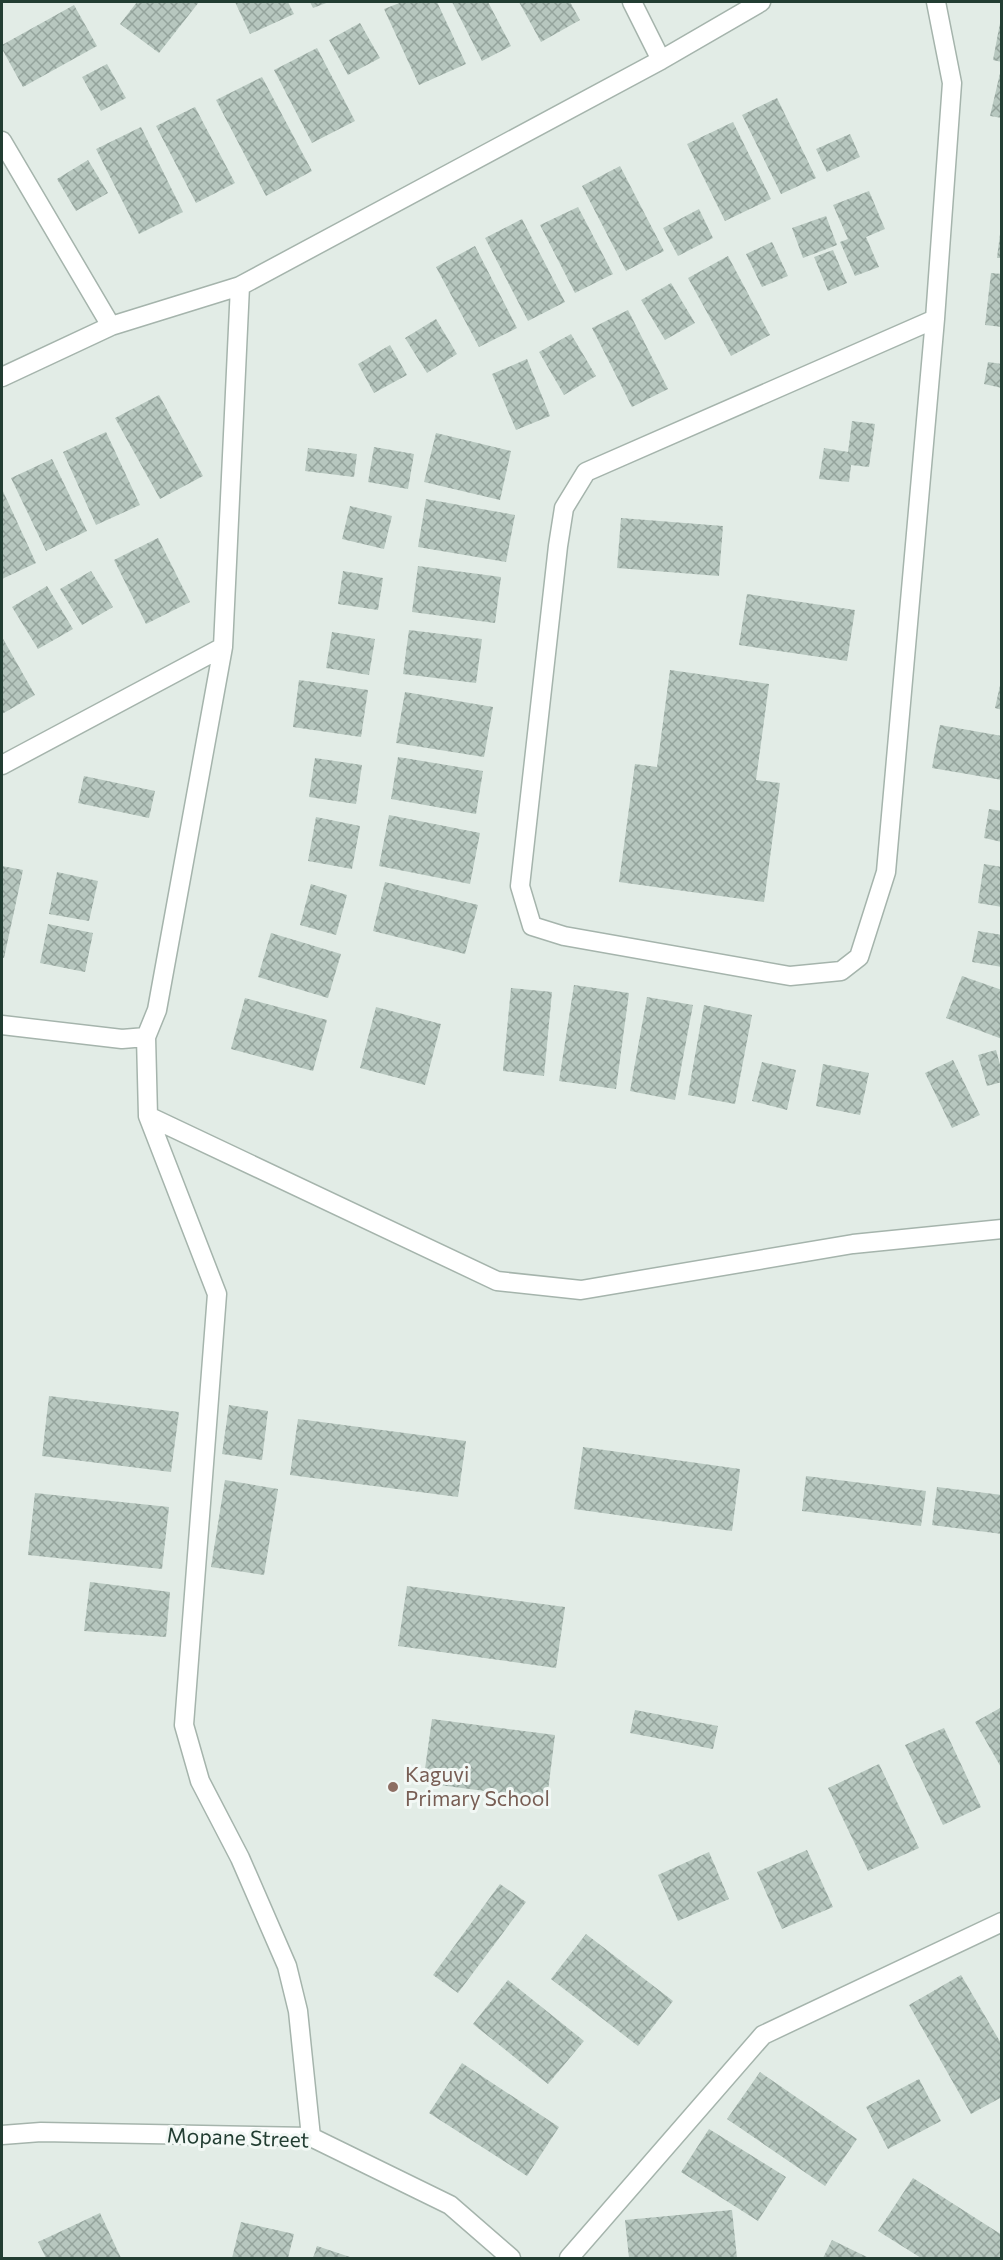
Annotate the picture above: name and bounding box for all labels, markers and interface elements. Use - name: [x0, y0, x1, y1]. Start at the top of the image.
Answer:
- place label: Kaguvi Primary School: [405, 1761, 550, 1810]
- marker: Kaguvi Primary School: [386, 1780, 400, 1794]
- street label: Mopane Street: [166, 2122, 310, 2151]

